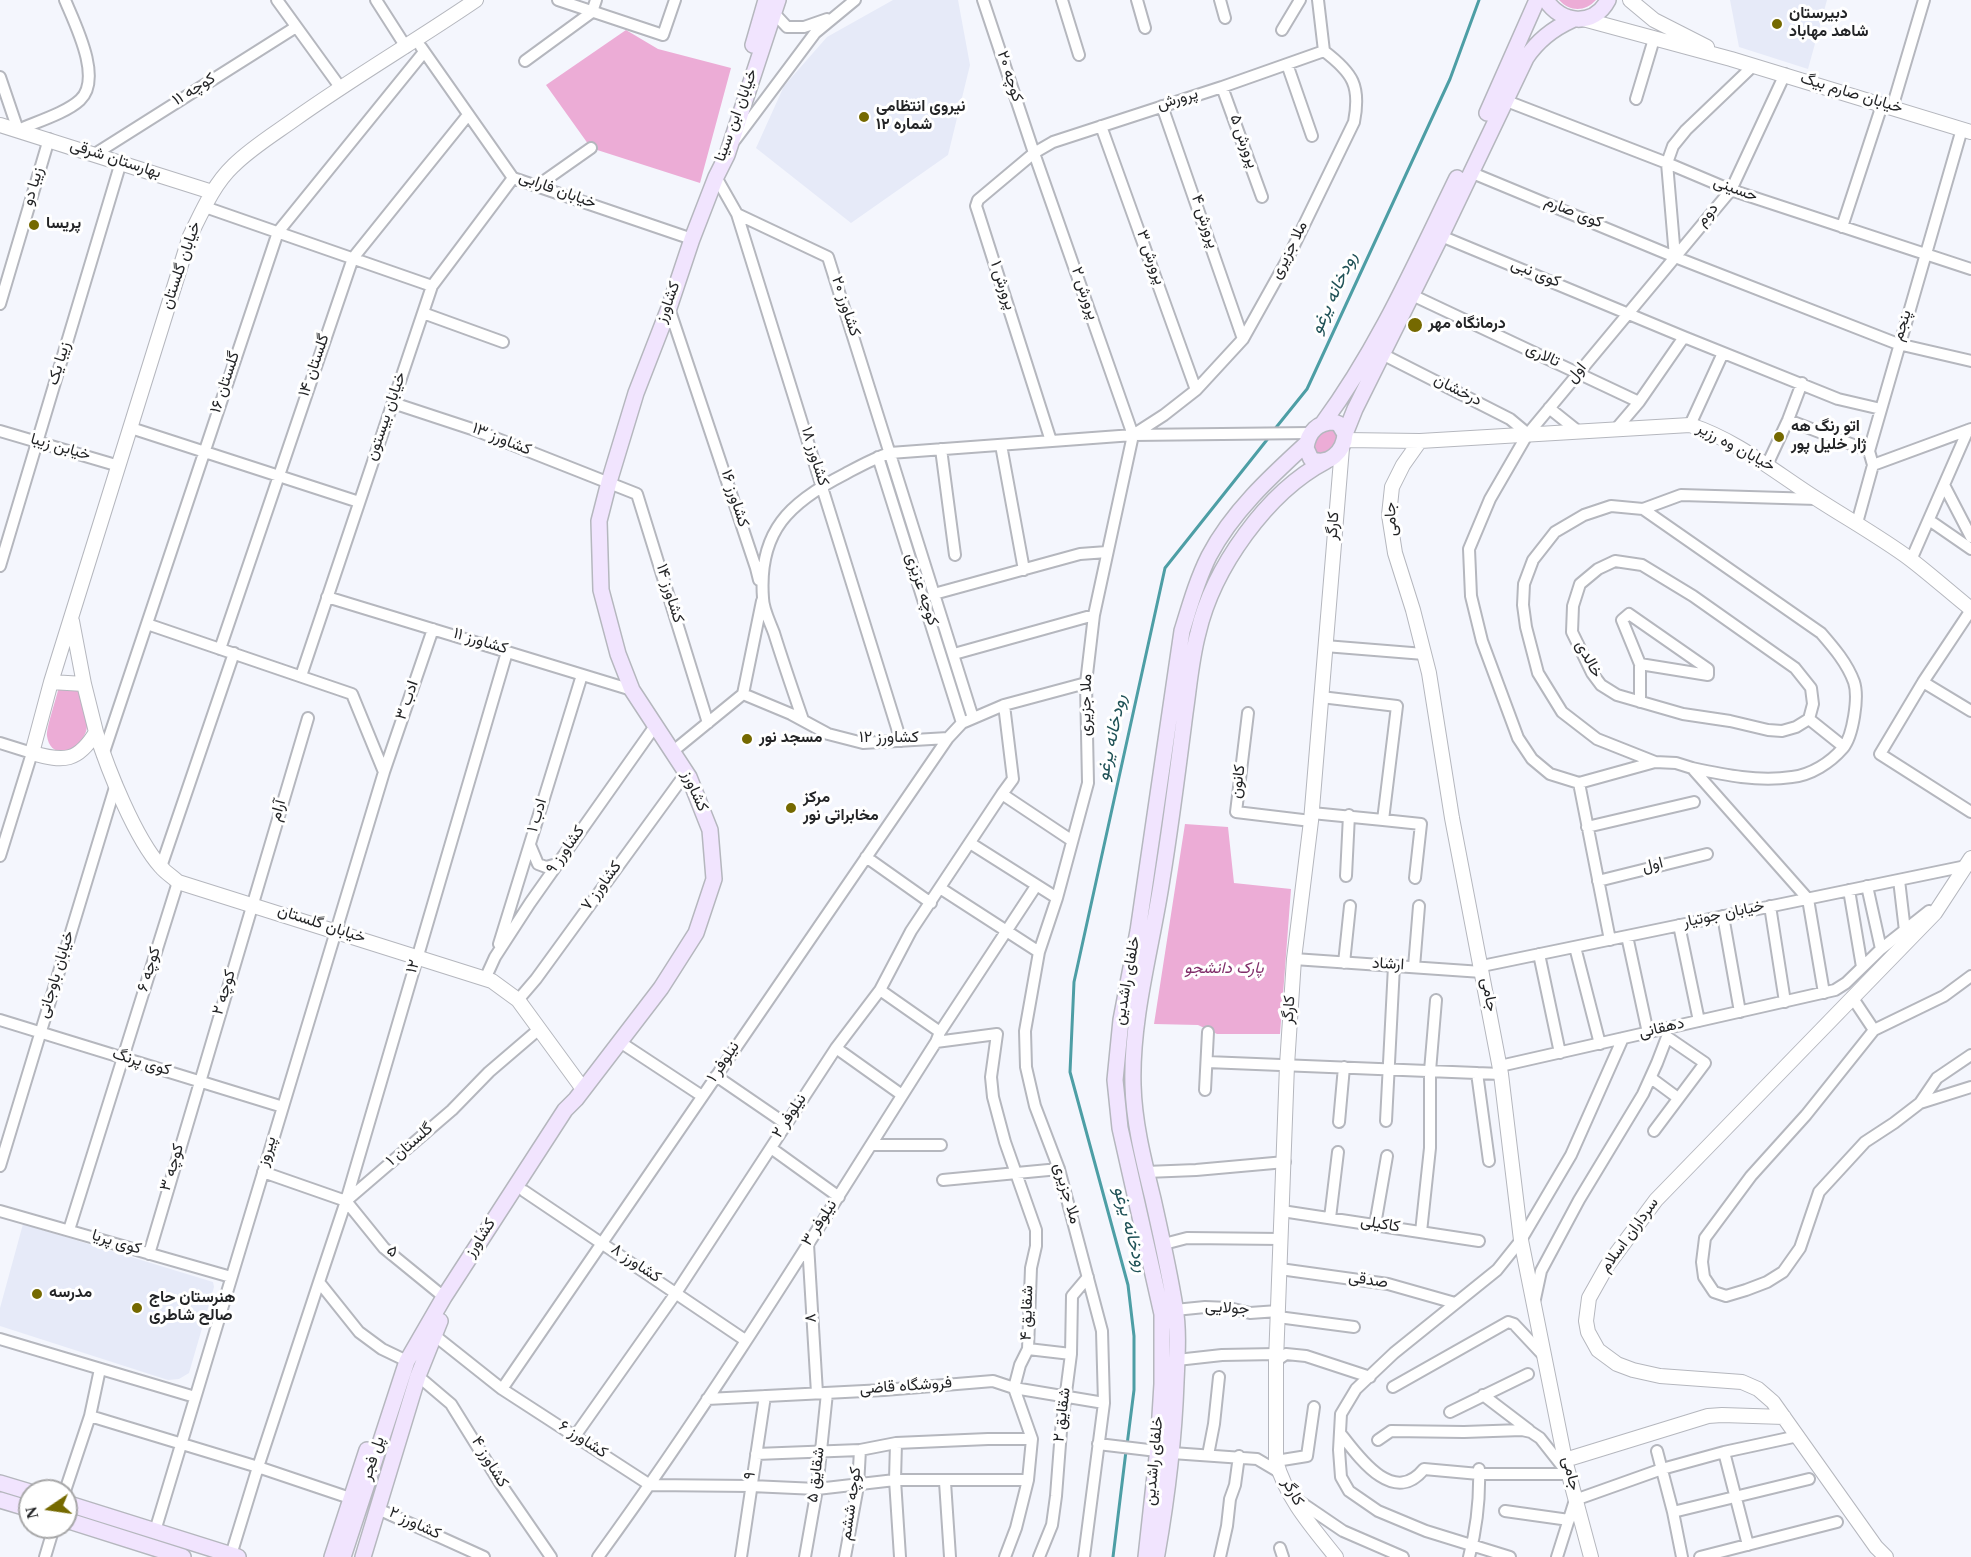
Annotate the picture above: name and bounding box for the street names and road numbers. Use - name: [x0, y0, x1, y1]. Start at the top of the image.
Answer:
- street label: کوچه ۲۰: [991, 49, 1025, 105]
- street label: خیابان ابن سینا: [712, 67, 764, 165]
- street label: کوچه ۱۱: [170, 70, 220, 112]
- street label: خیابان صارم بیگ: [1798, 70, 1904, 120]
- street label: پرورش: [1155, 86, 1201, 116]
- street label: پرورش ۵: [1223, 113, 1261, 171]
- street label: بهارستان شرقی: [67, 137, 163, 185]
- street label: زیبا دو: [20, 165, 50, 209]
- street label: خیابان فارابی: [516, 169, 598, 215]
- street label: حسینی: [1710, 174, 1760, 208]
- street label: پرورش ۴: [1185, 193, 1221, 251]
- street label: کوی صارم: [1541, 194, 1605, 234]
- street label: دوم: [1694, 201, 1724, 231]
- street label: ملا جزیری: [1268, 219, 1314, 283]
- street label: خیابان گلستان: [159, 220, 207, 312]
- street label: پرورش ۳: [1130, 228, 1168, 288]
- street label: کوی نبی: [1507, 256, 1563, 294]
- street label: پرورش ۱: [984, 259, 1018, 313]
- street label: پرورش ۲: [1065, 265, 1101, 323]
- street label: کشاورز ۲۰: [825, 275, 863, 339]
- street label: کشاورز: [654, 280, 686, 326]
- street label: پنجم: [1890, 308, 1918, 344]
- street label: گلستان ۱۴: [296, 332, 336, 400]
- street label: زیبا یک: [45, 340, 77, 388]
- street label: تالاری: [1522, 341, 1562, 373]
- street label: گلستان ۱۶: [208, 350, 246, 416]
- street label: اول: [1564, 360, 1592, 388]
- street label: خیابان بیستون: [364, 370, 412, 464]
- street label: درخشان: [1430, 372, 1484, 412]
- street label: کشاورز ۱۳: [469, 420, 533, 462]
- street label: خیابان وه رزیر: [1693, 420, 1777, 478]
- street label: کشاورز ۱۸: [795, 425, 831, 489]
- street label: خیابن زیبا: [28, 431, 92, 467]
- street label: کشاورز ۱۶: [715, 468, 751, 530]
- street label: جامی: [1383, 501, 1403, 537]
- street label: کارگر: [1324, 511, 1346, 541]
- street label: کوچه عزیزی: [899, 551, 941, 629]
- street label: کشاورز ۱۴: [650, 562, 686, 626]
- street label: کشاورز ۱۱: [450, 626, 510, 660]
- street label: خالدی: [1569, 638, 1605, 682]
- street label: ملا جزیری: [1078, 674, 1098, 736]
- street label: ادب ۳: [393, 679, 425, 723]
- street label: کشاورز ۱۲: [859, 729, 919, 749]
- street label: کانون: [1228, 764, 1252, 800]
- street label: کشاورز: [676, 769, 710, 815]
- street label: ادب ۱: [525, 797, 553, 835]
- street label: آرام: [268, 798, 292, 824]
- street label: کشاورز ۹: [543, 823, 591, 879]
- street label: اول: [1640, 855, 1666, 879]
- street label: کشاورز ۷: [579, 859, 627, 915]
- street label: خیابان جوتیار: [1681, 898, 1767, 934]
- street label: خیابان گلستان: [274, 903, 368, 949]
- street label: خیابان باوجانی: [36, 929, 80, 1021]
- street label: خلفای راشدین: [1112, 935, 1146, 1027]
- street label: کوچه ۶: [135, 946, 167, 994]
- street label: ارشاد: [1371, 956, 1405, 976]
- street label: ۱۲: [404, 958, 426, 976]
- street label: کوچه ۲: [210, 968, 242, 1018]
- street label: جامی: [1475, 977, 1499, 1013]
- street label: کارگر: [1280, 995, 1302, 1025]
- street label: دهقانی: [1637, 1015, 1687, 1045]
- street label: نیلوفر ۱: [704, 1039, 746, 1087]
- street label: کوی پرنگ: [109, 1046, 173, 1082]
- street label: نیلوفر ۲: [770, 1091, 812, 1143]
- street label: گلستان ۱: [384, 1120, 438, 1172]
- street label: پیروز: [255, 1135, 283, 1169]
- street label: کوچه ۳: [158, 1142, 190, 1194]
- street label: ملا جزیری: [1047, 1161, 1083, 1227]
- street label: سرداران اسلام: [1597, 1195, 1665, 1277]
- street label: نیلوفر ۳: [799, 1197, 843, 1251]
- street label: کاکیلی: [1359, 1213, 1401, 1239]
- street label: کشاورز: [462, 1216, 502, 1262]
- street label: کوی پریا: [89, 1227, 143, 1261]
- street label: کشاورز ۸: [606, 1241, 664, 1289]
- street label: ۵: [381, 1243, 401, 1263]
- street label: صدقی: [1347, 1269, 1389, 1295]
- street label: شقایق ۴: [1018, 1285, 1040, 1341]
- street label: جولایی: [1204, 1299, 1250, 1321]
- street label: ۸: [803, 1313, 823, 1323]
- street label: فروشگاه قاضی: [859, 1375, 953, 1401]
- street label: شقایق ۲: [1051, 1387, 1077, 1443]
- street label: خلفای راشدین: [1143, 1415, 1169, 1507]
- street label: کشاورز ۶: [554, 1418, 610, 1464]
- street label: کشاورز ۴: [465, 1434, 511, 1492]
- street label: پل فجر: [359, 1435, 391, 1483]
- street label: شقایق ۵: [805, 1446, 831, 1504]
- street label: جامی: [1556, 1455, 1582, 1493]
- street label: کوچه ششم: [838, 1466, 868, 1542]
- street label: ۹: [742, 1471, 762, 1481]
- street label: کارگر: [1276, 1476, 1306, 1510]
- street label: کشاورز ۲: [385, 1505, 443, 1545]

